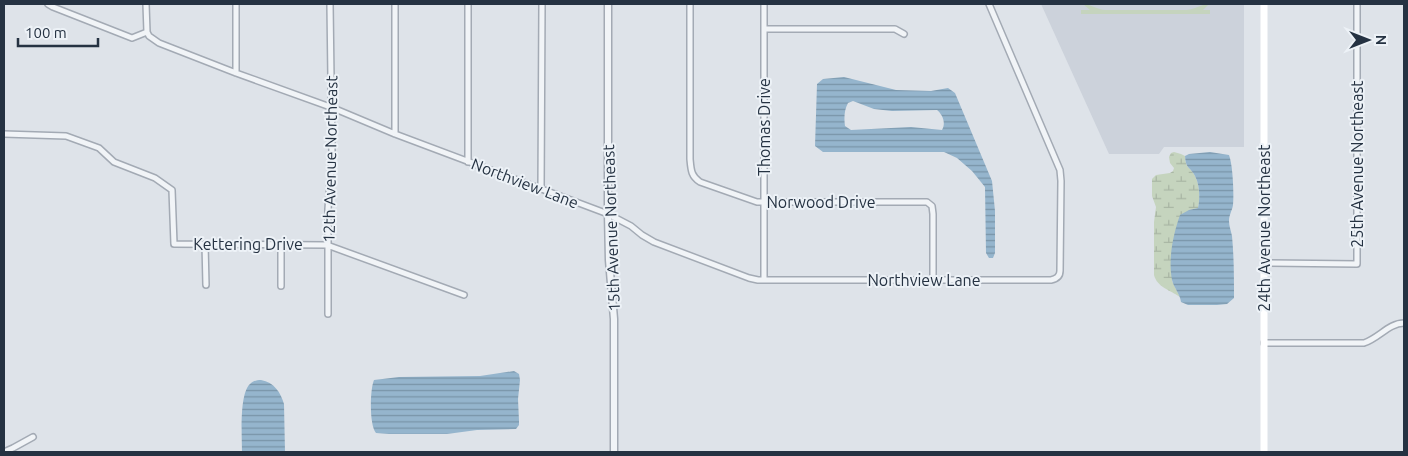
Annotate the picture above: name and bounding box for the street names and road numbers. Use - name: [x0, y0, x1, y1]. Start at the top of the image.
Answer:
- street label: 12th Avenue Northeast: [320, 75, 340, 243]
- street label: Thomas Drive: [755, 78, 773, 176]
- street label: 25th Avenue Northeast: [1348, 80, 1366, 248]
- street label: 15th Avenue Northeast: [599, 143, 623, 312]
- street label: 24th Avenue Northeast: [1255, 144, 1273, 312]
- street label: Northview Lane: [469, 154, 581, 212]
- street label: Norwood Drive: [766, 193, 876, 211]
- street label: Kettering Drive: [193, 235, 303, 253]
- street label: Northview Lane: [867, 271, 981, 289]

